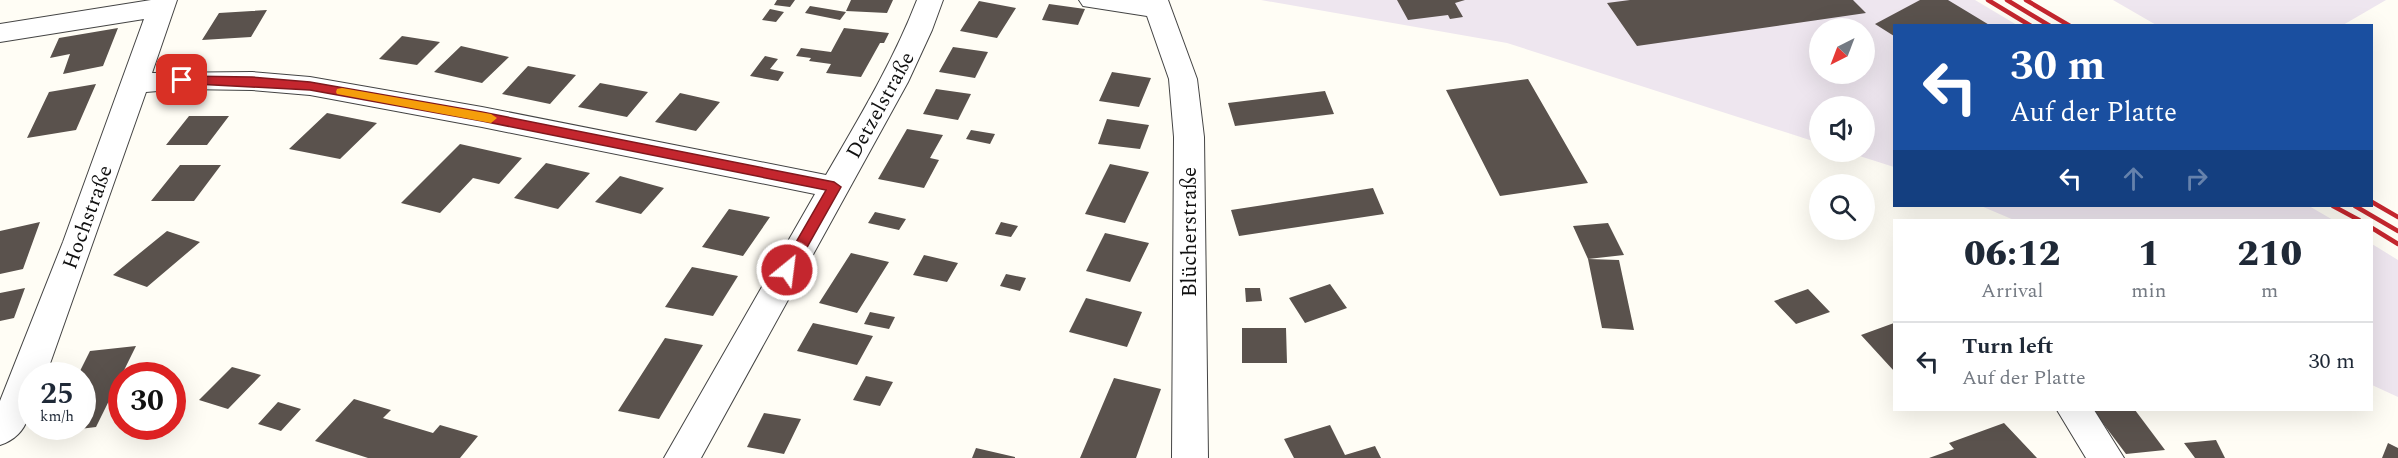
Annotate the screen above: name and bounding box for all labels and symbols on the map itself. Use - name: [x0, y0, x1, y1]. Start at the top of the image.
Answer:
- north arrow: [1809, 18, 1875, 84]
- street label: Detzelstraße: [838, 46, 924, 165]
- pin: [156, 54, 207, 105]
- street label: Hochstraße: [54, 161, 122, 274]
- street label: Blücherstraße: [1174, 167, 1206, 297]
- position arrow: [755, 238, 819, 302]
- speed limit sign: 30: [108, 362, 186, 440]

